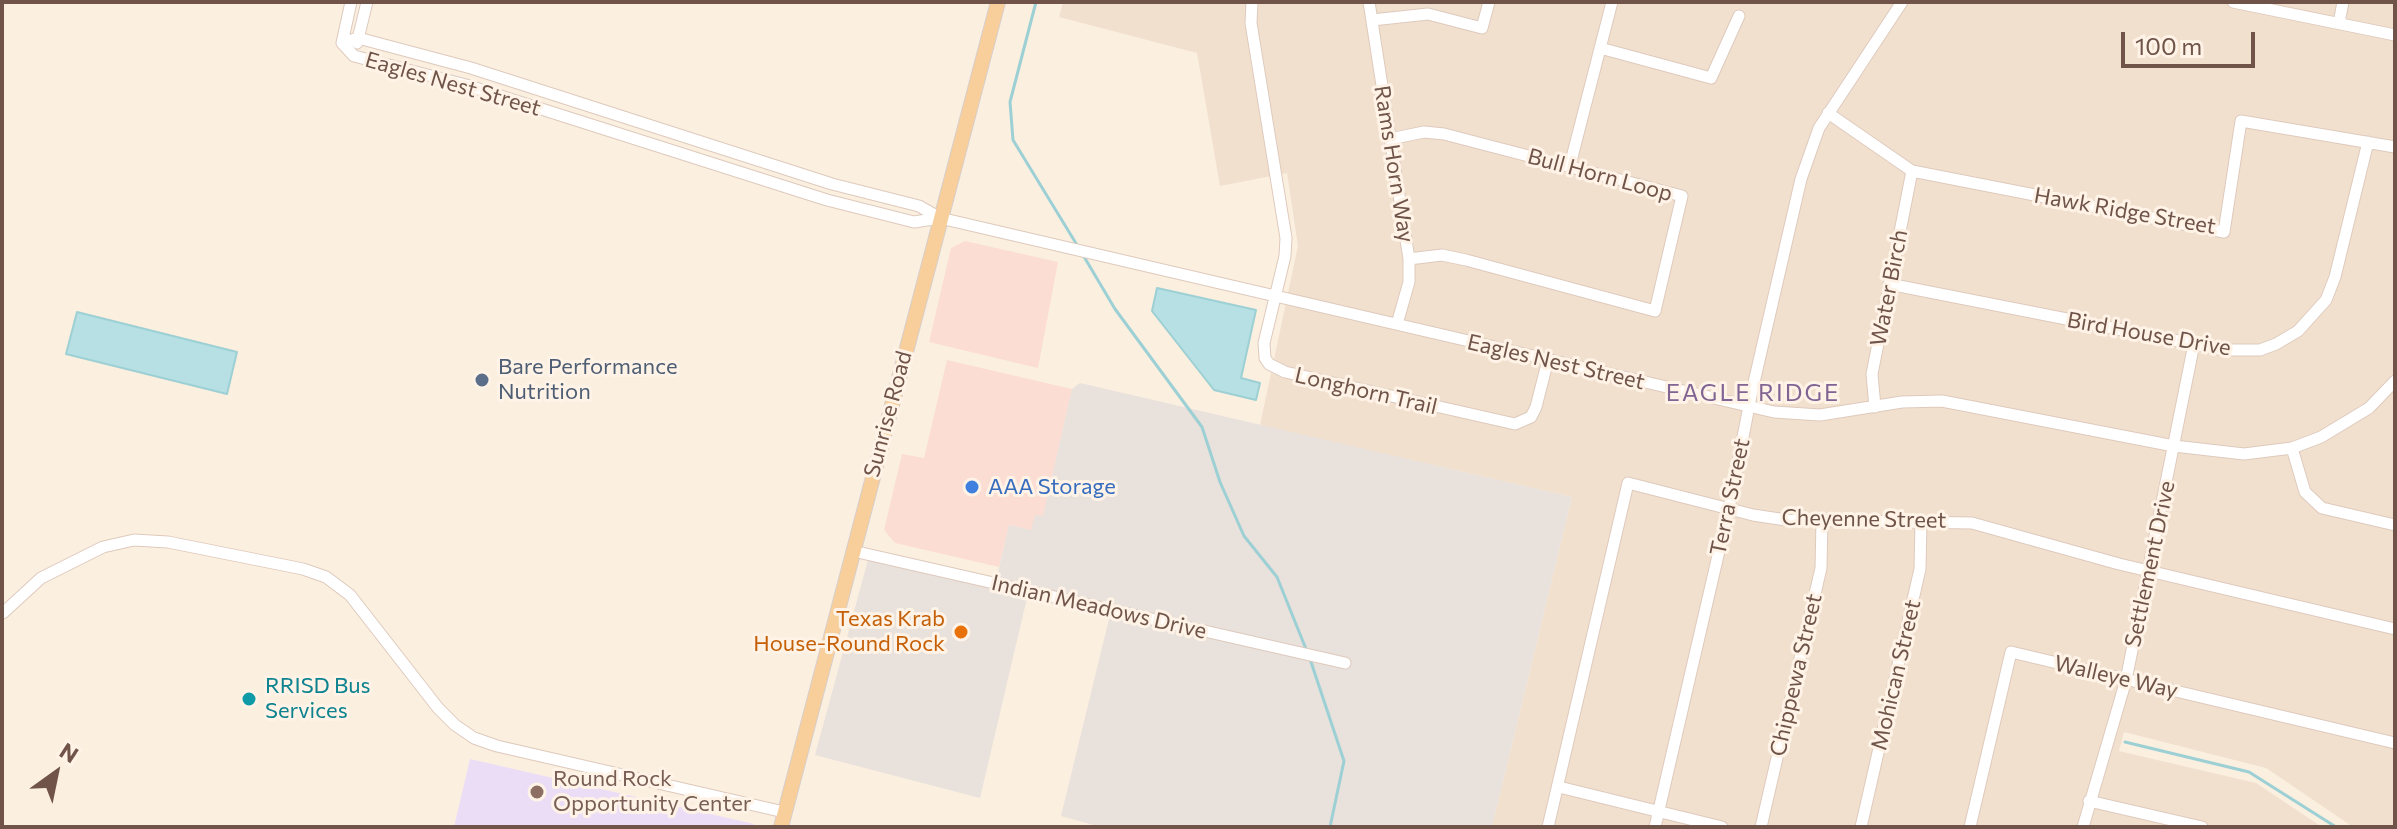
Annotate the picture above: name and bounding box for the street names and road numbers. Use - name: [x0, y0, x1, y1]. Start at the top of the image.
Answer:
- street label: Eagles Nest Street: [362, 46, 544, 122]
- street label: Rams Horn Way: [1369, 84, 1419, 244]
- street label: Bull Horn Loop: [1525, 143, 1675, 207]
- street label: Hawk Ridge Street: [2032, 182, 2218, 240]
- street label: Water Birch: [1865, 228, 1913, 348]
- street label: Bird House Drive: [2065, 307, 2233, 361]
- street label: Eagles Nest Street: [1465, 329, 1647, 395]
- street label: Sunrise Road: [858, 348, 918, 480]
- street label: Longhorn Trail: [1292, 362, 1440, 420]
- street label: Terra Street: [1705, 436, 1755, 558]
- street label: Settlement Drive: [2119, 478, 2181, 650]
- street label: Cheyenne Street: [1781, 504, 1947, 534]
- street label: Indian Meadows Drive: [989, 569, 1209, 645]
- street label: Chippewa Street: [1764, 591, 1828, 759]
- street label: Mohican Street: [1866, 597, 1926, 753]
- street label: Walleye Way: [2052, 650, 2180, 704]

